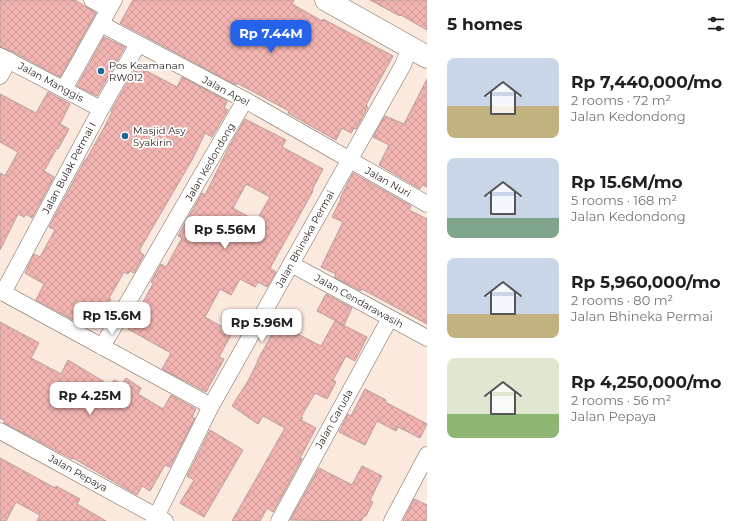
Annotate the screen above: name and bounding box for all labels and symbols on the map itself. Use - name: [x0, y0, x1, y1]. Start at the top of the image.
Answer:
- pin: Rp 7.44M: [230, 20, 312, 54]
- street label: Jalan Manggis: [15, 59, 86, 105]
- place label: Pos Keamanan RW012: [109, 59, 184, 84]
- marker: Pos Keamanan RW012: [96, 66, 106, 76]
- street label: Jalan Apel: [199, 73, 252, 109]
- street label: Jalan Bulak Permai I: [39, 120, 99, 217]
- street label: Jalan Kedondong: [182, 121, 238, 204]
- place label: Masjid Asy Syakirin: [133, 124, 186, 149]
- marker: Masjid Asy Syakirin: [120, 131, 130, 141]
- street label: Jalan Nuri: [362, 164, 413, 200]
- street label: Jalan Bhineka Permai: [272, 188, 337, 291]
- pin: Rp 5.56M: [184, 216, 266, 250]
- street label: Jalan Cendarawasih: [311, 271, 406, 331]
- pin: Rp 15.6M: [71, 302, 153, 336]
- pin: Rp 5.96M: [221, 309, 303, 343]
- pin: Rp 4.25M: [49, 382, 131, 416]
- street label: Jalan Garuda: [312, 387, 356, 452]
- street label: Jalan Pepaya: [45, 451, 110, 495]

